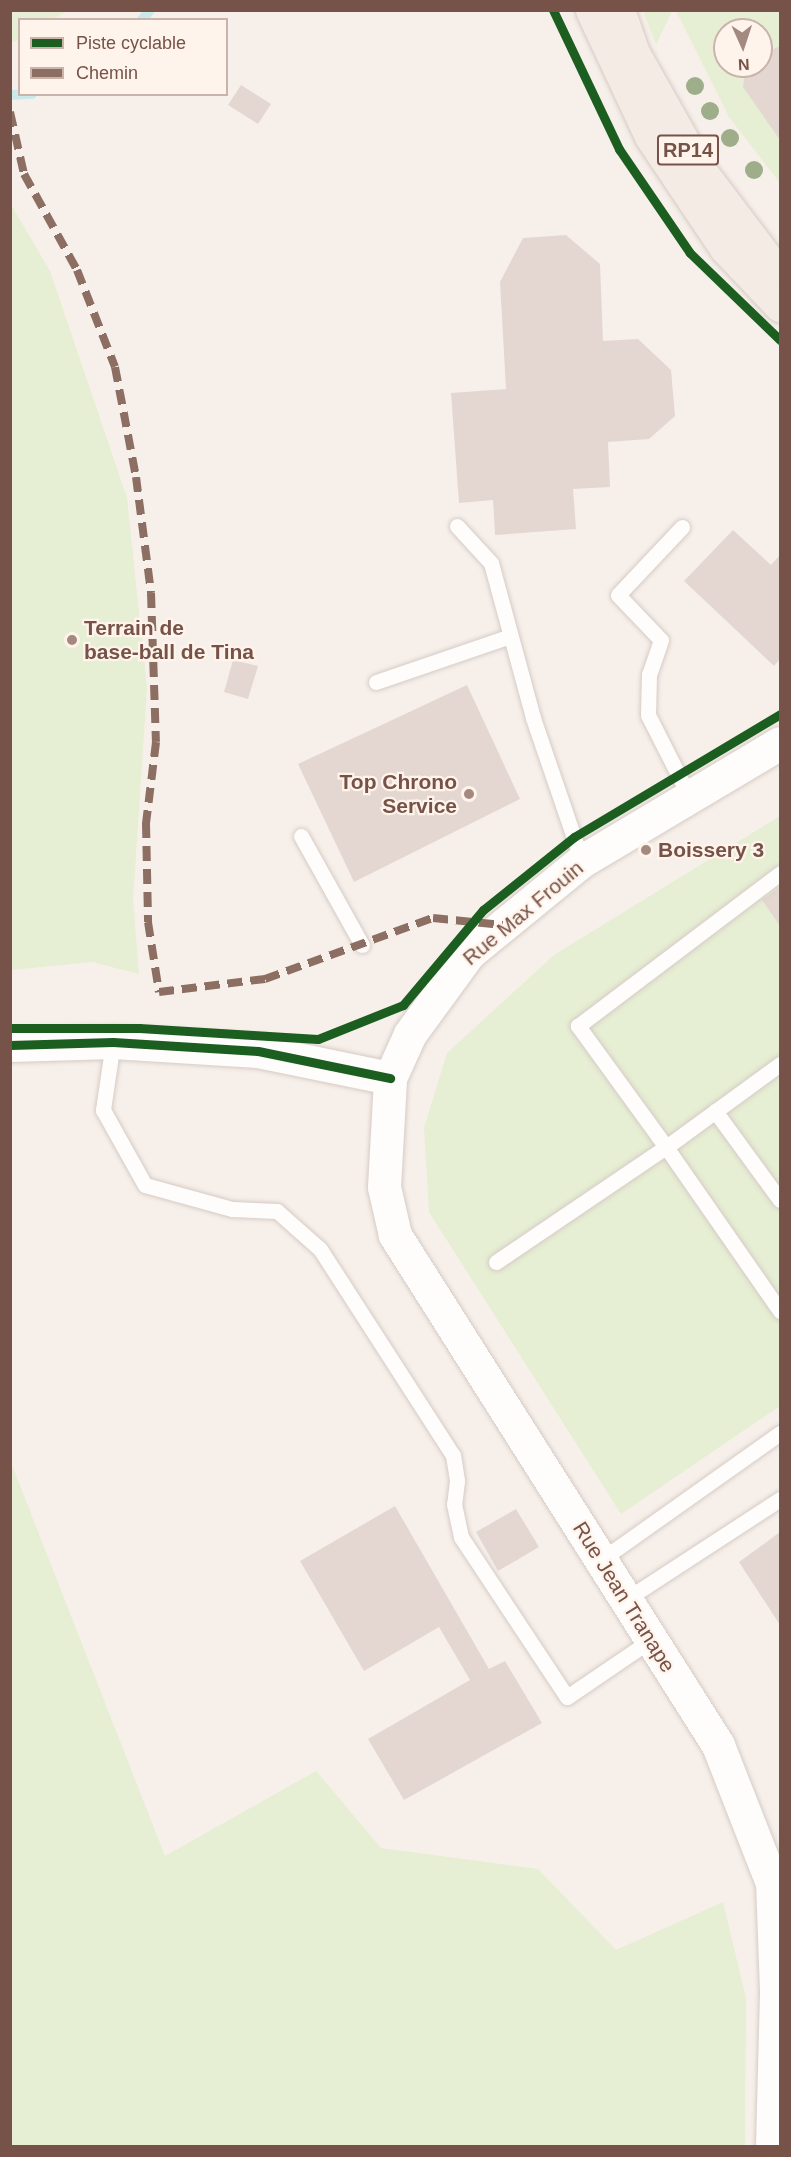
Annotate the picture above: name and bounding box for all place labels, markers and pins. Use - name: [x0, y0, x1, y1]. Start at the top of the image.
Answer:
- place label: Terrain de base-ball de Tina: [84, 615, 254, 665]
- marker: Terrain de base-ball de Tina: [65, 633, 79, 647]
- place label: Top Chrono Service: [340, 769, 457, 819]
- marker: Top Chrono Service: [462, 787, 476, 801]
- place label: Boissery 3: [658, 837, 764, 863]
- marker: Boissery 3: [639, 843, 653, 857]

